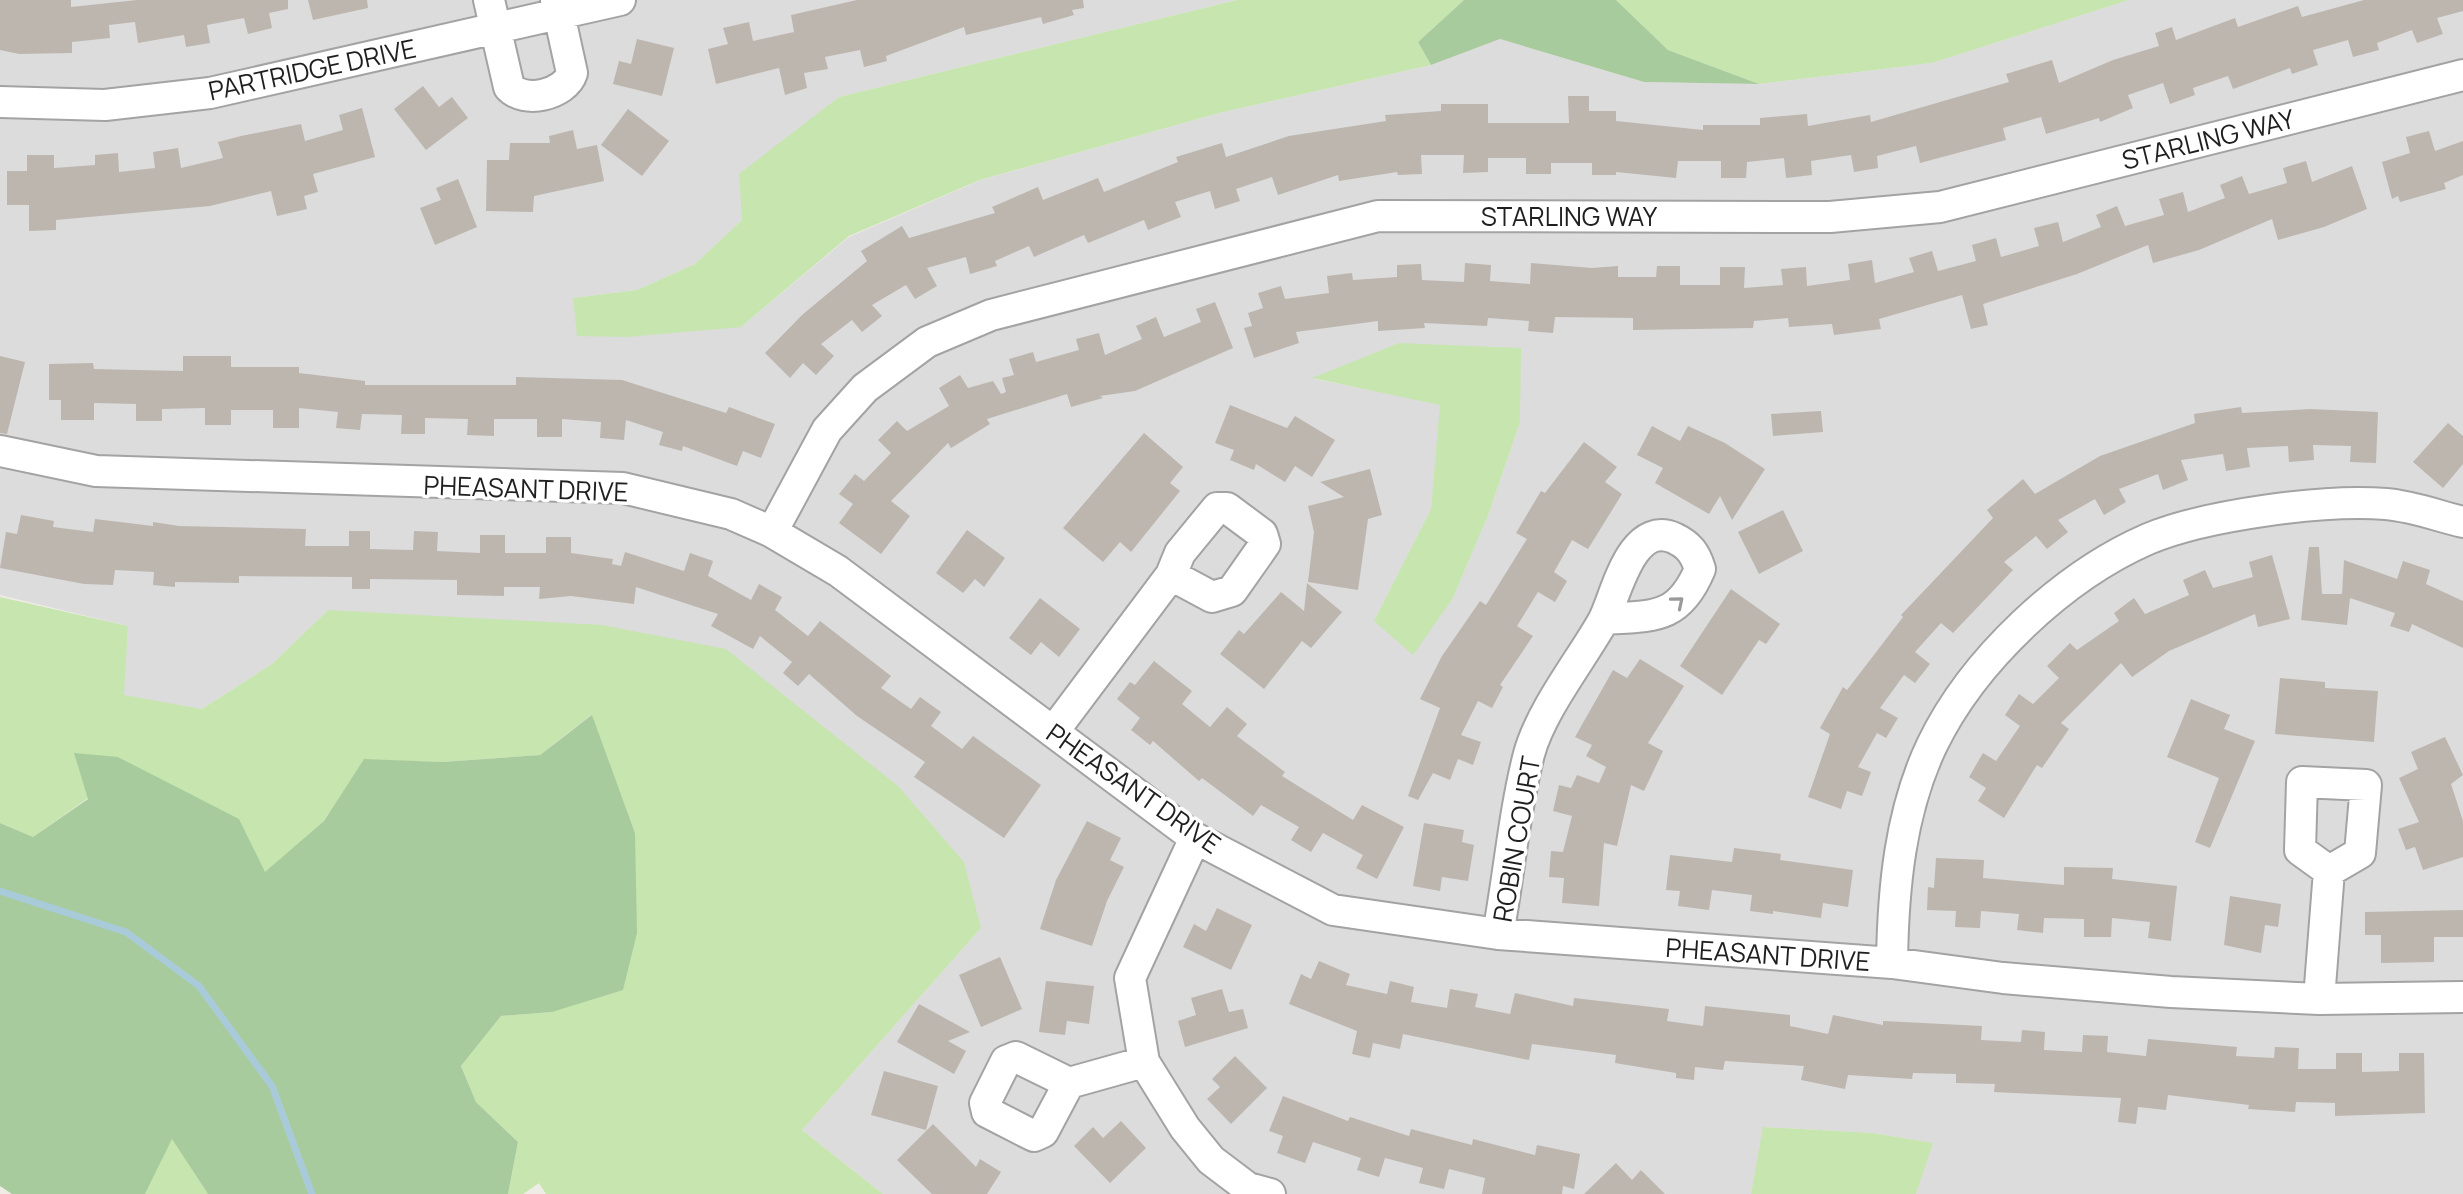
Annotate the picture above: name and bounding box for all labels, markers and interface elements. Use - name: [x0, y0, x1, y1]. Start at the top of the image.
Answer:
- street label: PARTRIDGE DRIVE: [205, 29, 419, 109]
- street label: STARLING WAY: [2118, 100, 2298, 178]
- street label: STARLING WAY: [1481, 198, 1658, 234]
- street label: PHEASANT DRIVE: [423, 466, 629, 510]
- one-way arrow: [1669, 597, 1684, 611]
- street label: PHEASANT DRIVE: [1040, 714, 1228, 862]
- street label: ROBIN COURT: [1484, 753, 1548, 925]
- street label: PHEASANT DRIVE: [1665, 929, 1871, 979]

